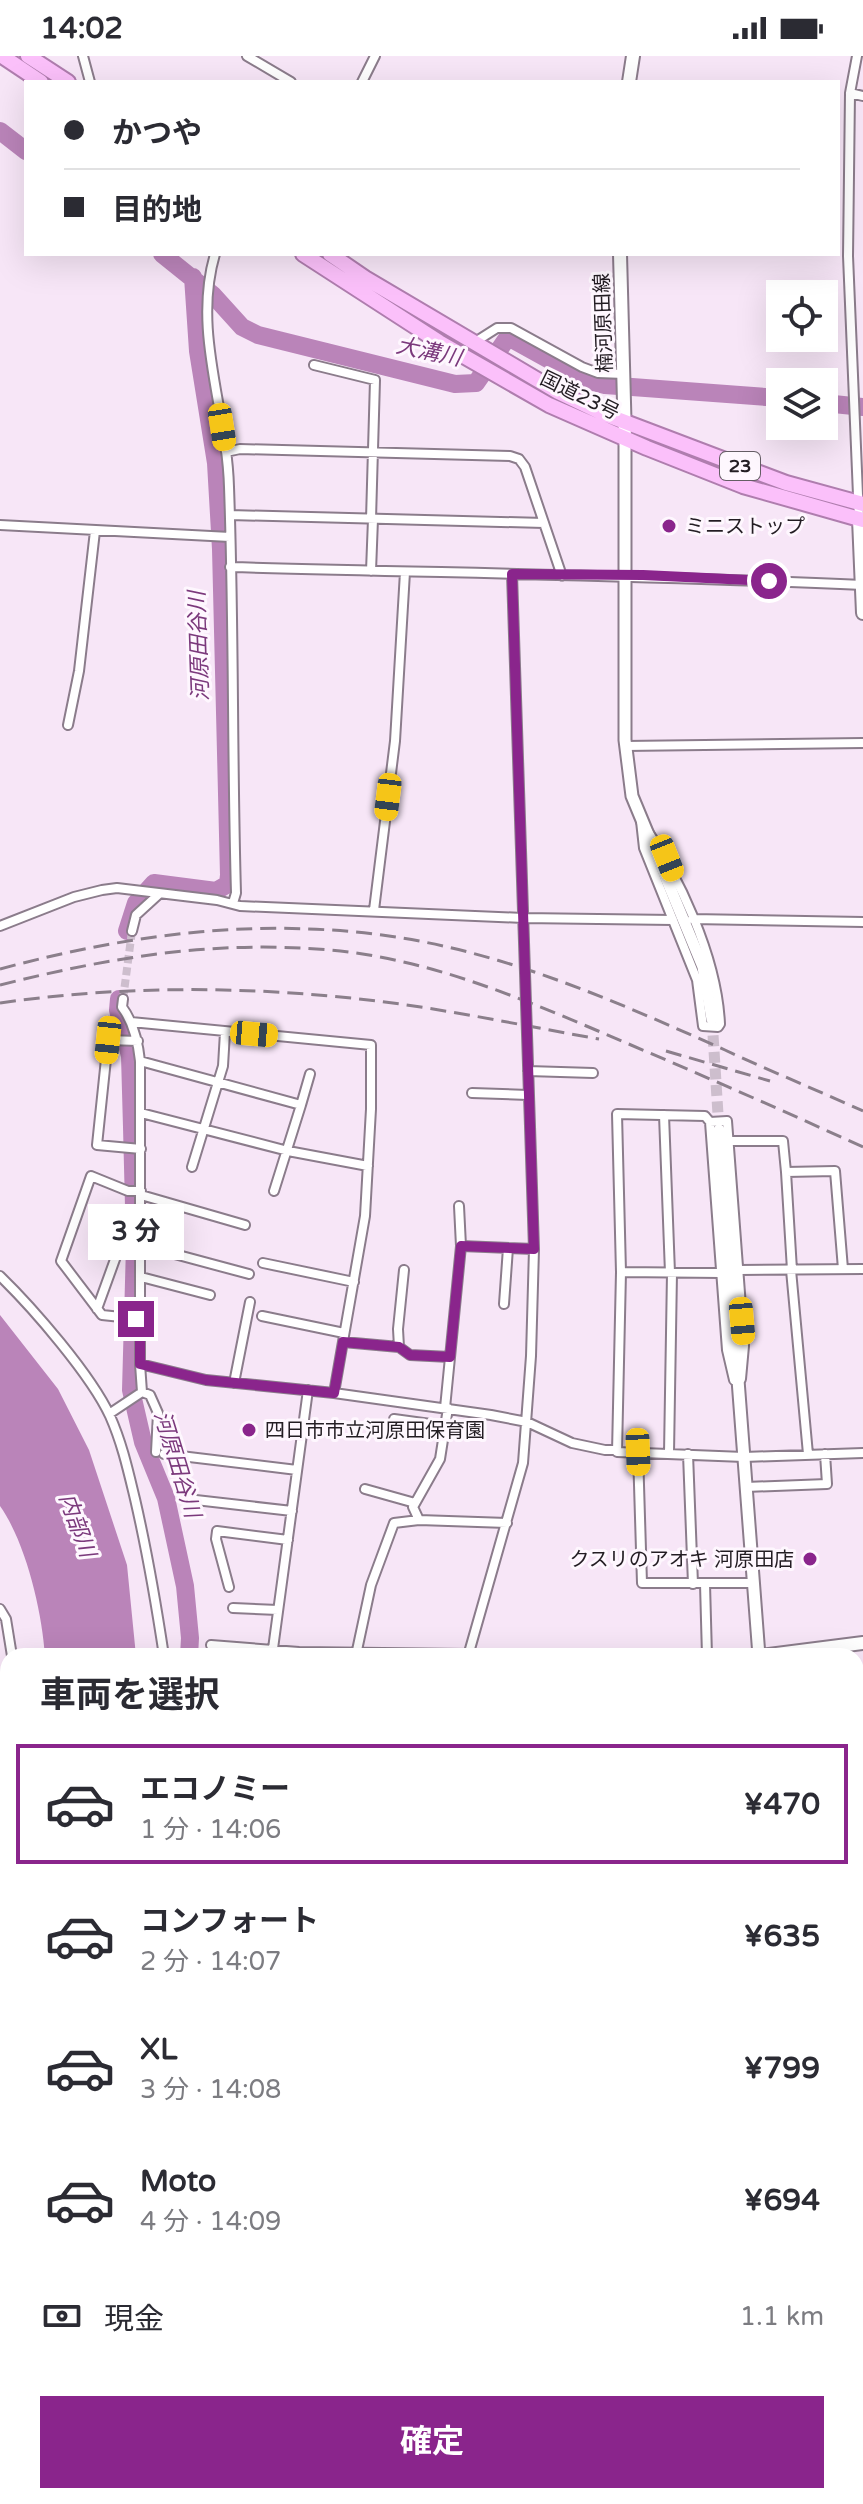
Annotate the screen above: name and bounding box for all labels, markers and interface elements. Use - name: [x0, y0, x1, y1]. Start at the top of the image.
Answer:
- text: 14:02: [40, 10, 123, 47]
- text: かつや: [112, 115, 202, 152]
- text: 目的地: [112, 192, 202, 229]
- street label: 楠河原田線: [590, 273, 618, 373]
- map controls: [766, 280, 838, 440]
- button: locate: [766, 280, 838, 352]
- water label: 大溝川: [394, 332, 466, 372]
- street label: 国道23号: [536, 366, 623, 425]
- button: layers: [766, 368, 838, 440]
- car: [206, 401, 238, 453]
- road number: 23: [720, 452, 760, 480]
- place label: ミニストップ: [685, 515, 805, 539]
- marker: ミニストップ: [660, 517, 678, 535]
- route start: [751, 563, 787, 599]
- water label: 河原田谷川: [184, 589, 214, 701]
- car: [373, 772, 403, 822]
- car: [647, 831, 687, 885]
- car: [94, 1015, 122, 1065]
- car: [229, 1020, 279, 1048]
- callout: 3 分: [88, 1203, 184, 1259]
- text: 3 分: [111, 1216, 161, 1247]
- car: [728, 1296, 756, 1346]
- route end: [118, 1301, 154, 1337]
- water label: 河原田谷川: [149, 1408, 206, 1523]
- place label: 四日市市立河原田保育園: [265, 1419, 485, 1443]
- marker: 四日市市立河原田保育園: [240, 1421, 258, 1439]
- car: [625, 1428, 651, 1476]
- water label: 内部川: [54, 1490, 101, 1563]
- place label: クスリのアオキ 河原田店: [569, 1548, 794, 1572]
- marker: クスリのアオキ 河原田店: [801, 1550, 819, 1568]
- text: 車両を選択: [40, 1674, 220, 1717]
- icon: car: [44, 1768, 116, 1840]
- text: エコノミー: [140, 1771, 290, 1808]
- text: ¥470: [744, 1786, 820, 1823]
- text: 1 分 · 14:06: [140, 1814, 281, 1845]
- icon: car: [44, 1900, 116, 1972]
- text: コンフォート: [140, 1903, 319, 1940]
- text: ¥635: [744, 1918, 820, 1955]
- text: 2 分 · 14:07: [140, 1946, 281, 1977]
- text: XL: [140, 2031, 177, 2068]
- icon: car: [44, 2032, 116, 2104]
- text: ¥799: [744, 2050, 820, 2087]
- text: 3 分 · 14:08: [140, 2074, 281, 2105]
- text: Moto: [140, 2163, 216, 2200]
- icon: car: [44, 2164, 116, 2236]
- text: ¥694: [744, 2182, 820, 2219]
- text: 4 分 · 14:09: [140, 2206, 281, 2237]
- icon: cash: [40, 2294, 84, 2338]
- text: 現金: [104, 2301, 164, 2338]
- text: 1.1 km: [740, 2301, 824, 2332]
- button: 確定: [40, 2396, 824, 2488]

